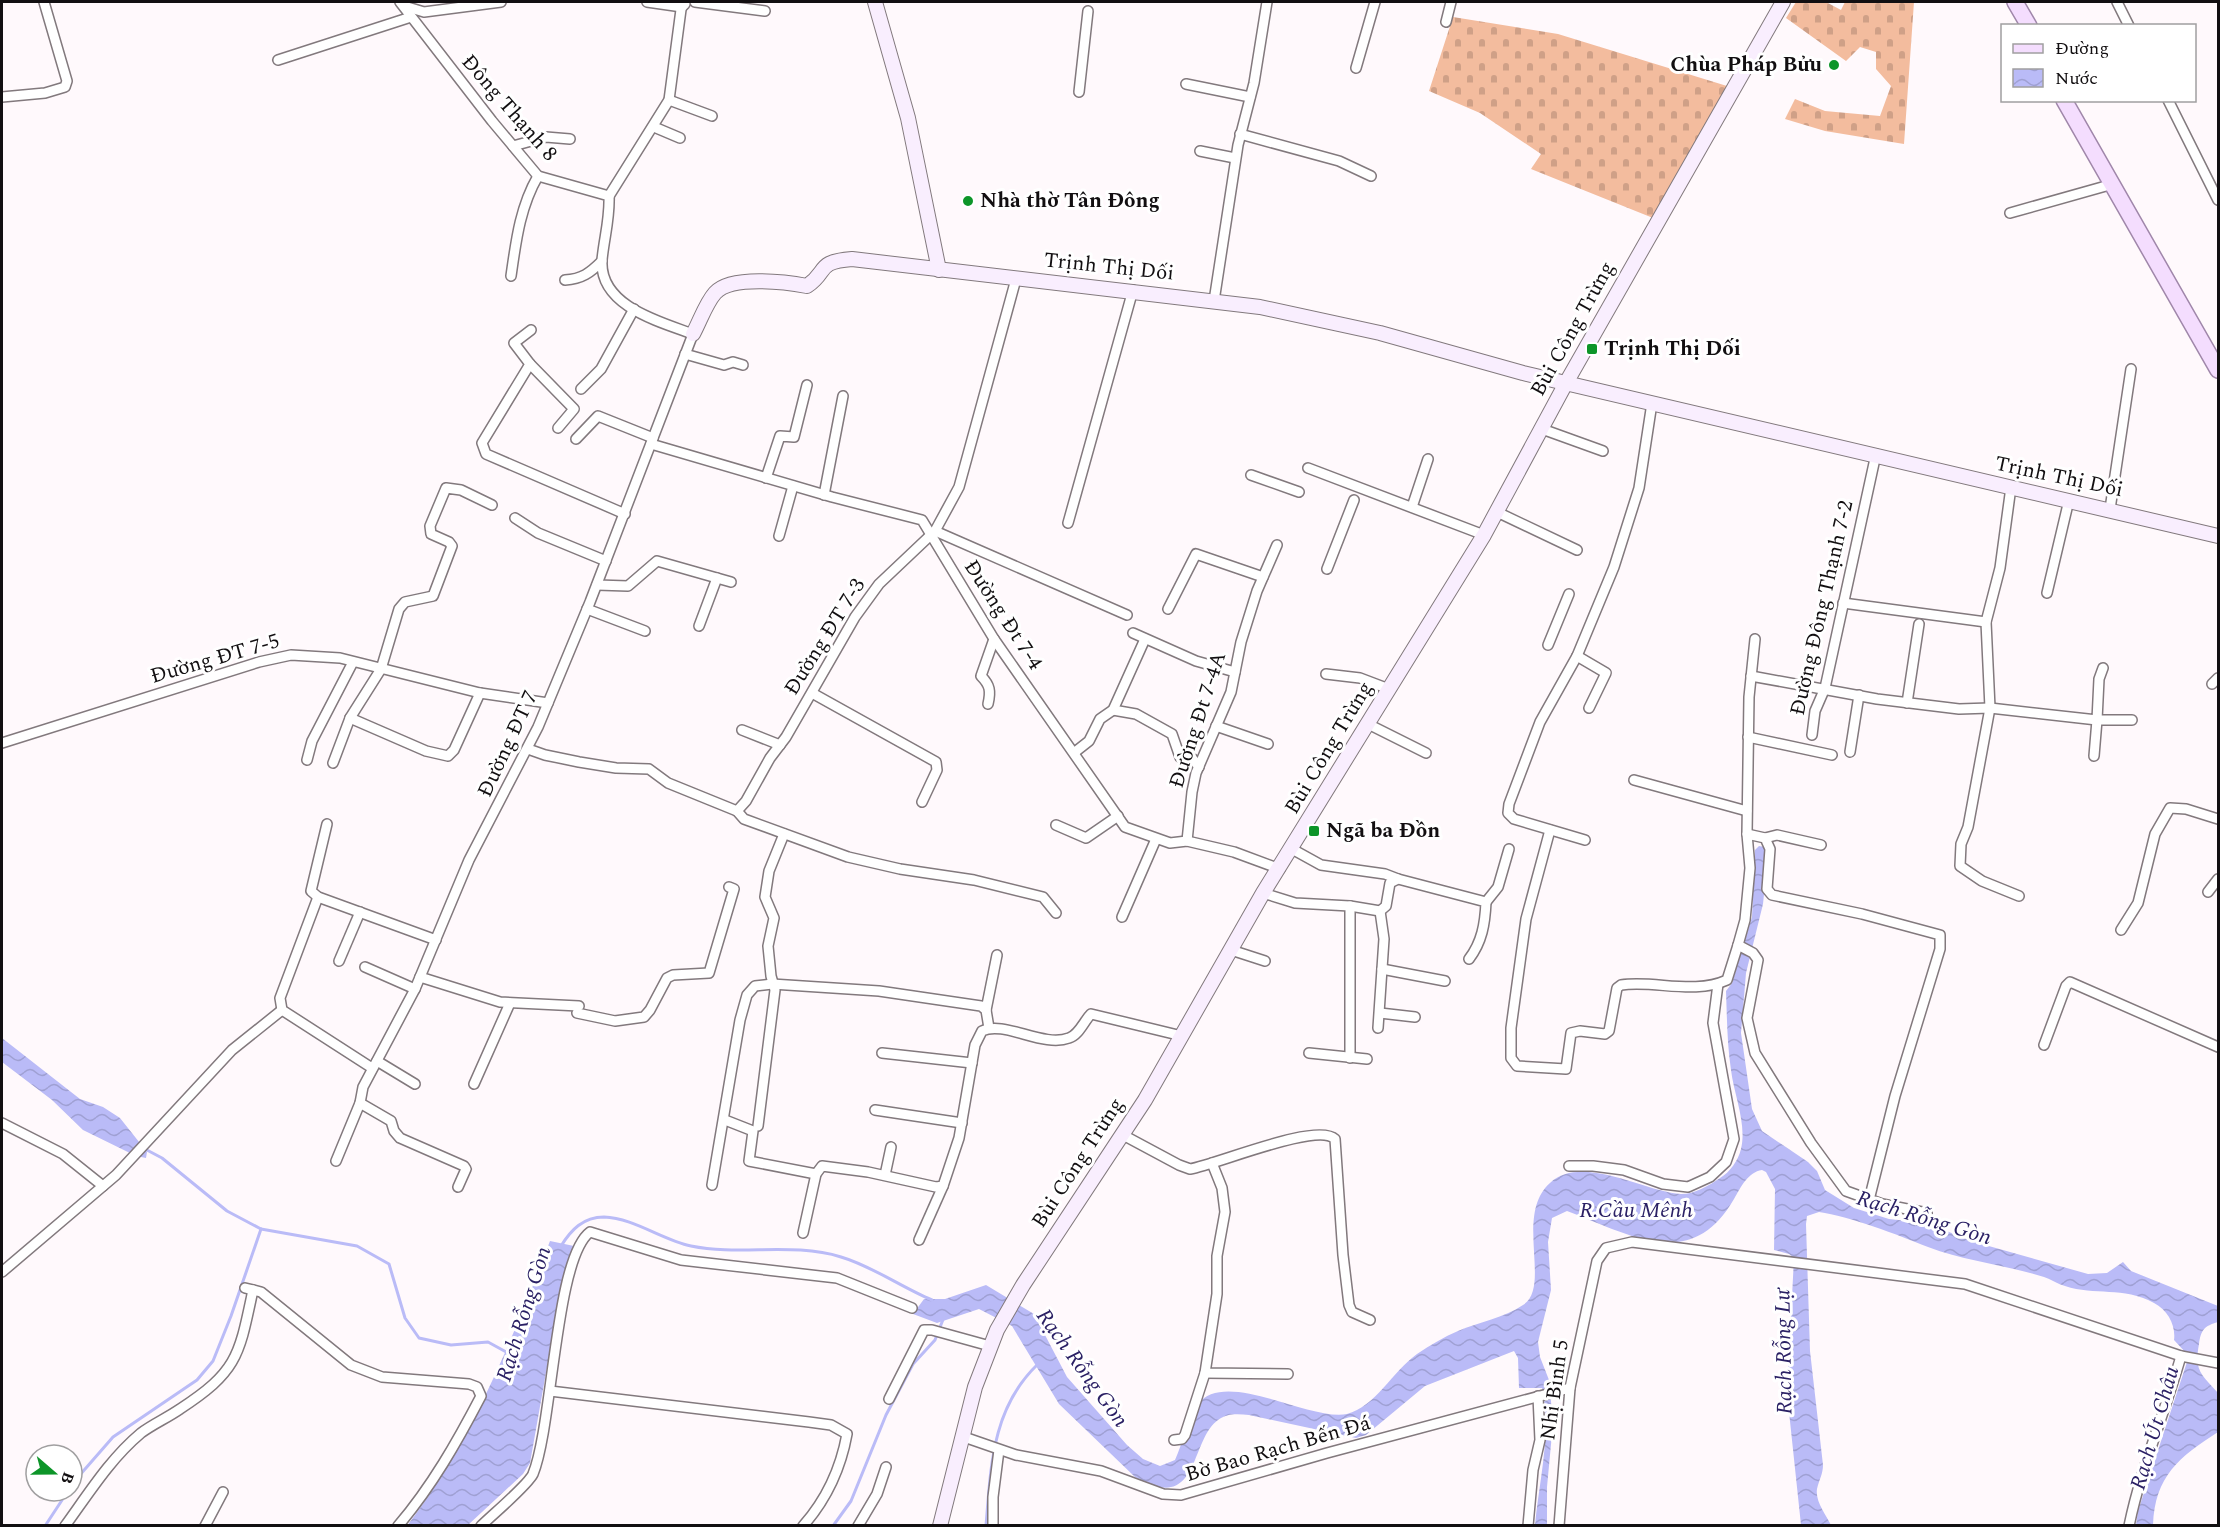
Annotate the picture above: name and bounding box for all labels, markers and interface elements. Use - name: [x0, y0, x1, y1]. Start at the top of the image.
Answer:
- legend: [2001, 24, 2196, 102]
- text: Đường: [2055, 35, 2109, 62]
- street label: Đông Thạnh 8: [453, 47, 565, 169]
- place label: Chùa Pháp Bửu: [1670, 49, 1823, 81]
- marker: Chùa Pháp Bửu: [1827, 58, 1841, 72]
- text: Nước: [2055, 65, 2098, 92]
- place label: Nhà thờ Tân Đông: [980, 185, 1160, 217]
- marker: Nhà thờ Tân Đông: [961, 194, 975, 208]
- street label: Trịnh Thị Dối: [1042, 244, 1176, 290]
- street label: Bùi Công Trừng: [1523, 256, 1623, 402]
- place label: Trịnh Thị Dối: [1604, 333, 1741, 365]
- marker: Trịnh Thị Dối: [1585, 342, 1599, 356]
- street label: Trịnh Thị Dối: [1992, 448, 2126, 506]
- street label: Đường Đông Thạnh 7-2: [1782, 497, 1862, 719]
- street label: Đường Đt 7-4: [955, 553, 1051, 677]
- street label: Đường ĐT 7-3: [776, 572, 874, 702]
- street label: Đường ĐT 7-5: [147, 625, 283, 693]
- street label: Đường Đt 7-4A: [1161, 647, 1235, 792]
- street label: Bùi Công Trừng: [1277, 675, 1381, 821]
- street label: Đường ĐT 7: [469, 685, 547, 803]
- place label: Ngã ba Đồn: [1326, 815, 1440, 847]
- marker: Ngã ba Đồn: [1307, 824, 1321, 838]
- street label: Bùi Công Trừng: [1024, 1091, 1132, 1235]
- water label: Rạch Rỗng Gòn: [1852, 1182, 1996, 1254]
- water label: R.Cầu Mênh: [1579, 1194, 1693, 1227]
- water label: Rạch Rỗng Gòn: [488, 1242, 560, 1386]
- water label: Rạch Rỗng Lự: [1766, 1287, 1802, 1415]
- water label: Rạch Rỗng Gòn: [1028, 1302, 1137, 1435]
- street label: Nhị Bình 5: [1532, 1338, 1578, 1442]
- water label: Rạch Út Châu: [2122, 1362, 2189, 1494]
- street label: Bờ Bao Rạch Bến Đá: [1182, 1407, 1375, 1491]
- north arrow: [24, 1443, 84, 1503]
- text: B: [54, 1468, 80, 1487]

